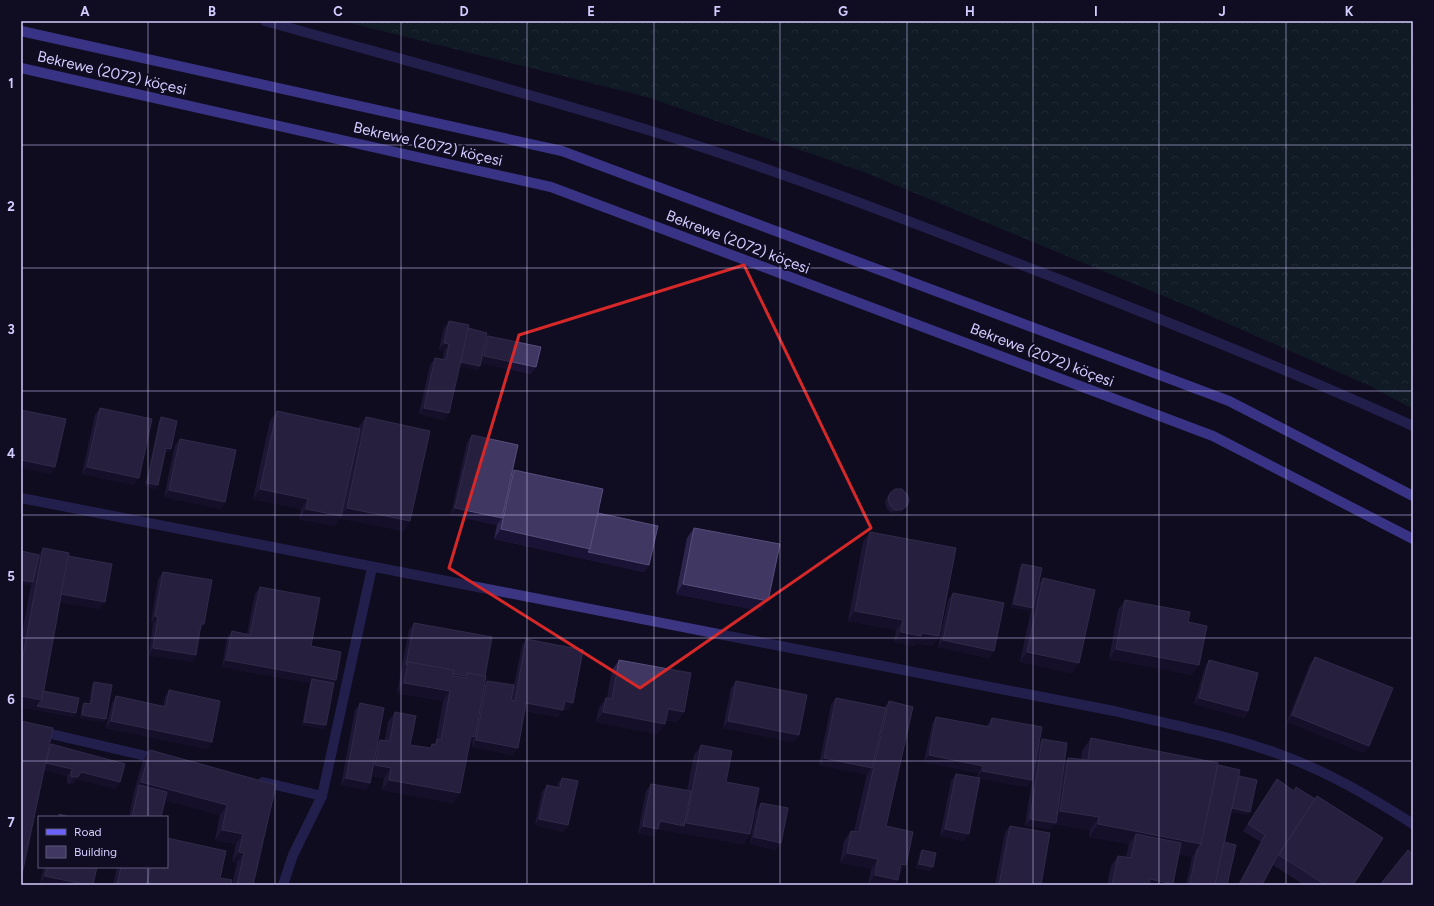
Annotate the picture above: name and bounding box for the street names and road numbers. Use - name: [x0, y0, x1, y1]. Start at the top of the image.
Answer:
- street label: Bekrewe (2072) köçesi: [36, 47, 188, 99]
- street label: Bekrewe (2072) köçesi: [352, 118, 504, 170]
- street label: Bekrewe (2072) köçesi: [664, 206, 812, 278]
- street label: Bekrewe (2072) köçesi: [968, 319, 1116, 391]

